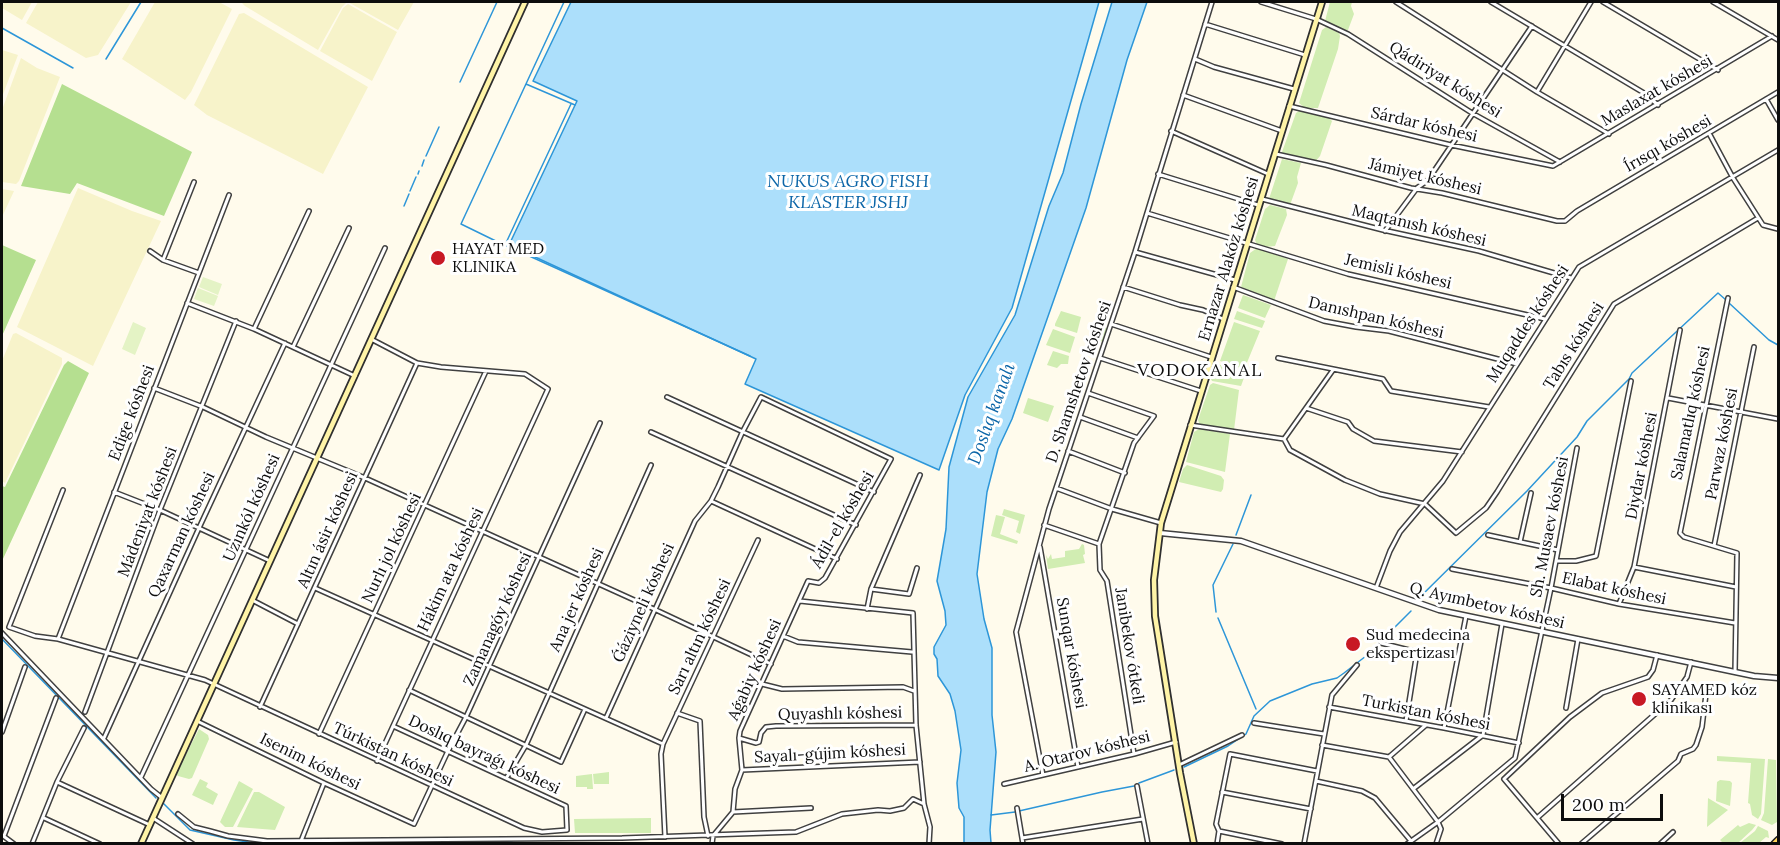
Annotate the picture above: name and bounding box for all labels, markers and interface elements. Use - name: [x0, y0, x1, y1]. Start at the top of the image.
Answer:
- street label: Qádiriyat kóshesi: [1385, 38, 1505, 122]
- street label: Maslaxat kóshesi: [1598, 51, 1716, 131]
- street label: Sárdar kóshesi: [1369, 103, 1479, 147]
- street label: Írısqı kóshesi: [1621, 111, 1715, 177]
- street label: Jámiyet kóshesi: [1367, 155, 1483, 199]
- water label: NUKUS AGRO FISH KLASTER JSHJ: [767, 171, 929, 213]
- street label: Ernazar Alakóz kóshesi: [1195, 175, 1263, 343]
- street label: Maqtanısh kóshesi: [1350, 201, 1488, 251]
- place label: HAYAT MED KLINIKA: [452, 239, 544, 277]
- marker: HAYAT MED KLINIKA: [429, 249, 447, 267]
- street label: Jemisli kóshesi: [1343, 250, 1453, 294]
- street label: Muqaddes kóshesi: [1483, 262, 1573, 386]
- street label: Danıshpan kóshesi: [1306, 293, 1446, 343]
- street label: D. Shamshetov kóshesi: [1042, 299, 1116, 465]
- street label: Tabıs kóshesi: [1540, 299, 1608, 393]
- street label: Salamatlıq kóshesi: [1667, 344, 1715, 482]
- water label: Doslıq kanalı: [964, 360, 1020, 468]
- district label: VODOKANAL: [1137, 360, 1263, 382]
- street label: Edige kóshesi: [105, 362, 159, 464]
- street label: Parwaz kóshesi: [1702, 386, 1742, 502]
- street label: Diydar kóshesi: [1622, 411, 1662, 521]
- street label: Mádeniyat kóshesi: [114, 444, 182, 580]
- street label: Uzınkól kóshesi: [220, 451, 284, 565]
- street label: Sh. Musaev kóshesi: [1527, 455, 1573, 599]
- street label: Ádil-el kóshesi: [807, 468, 879, 572]
- street label: Qaxarman kóshesi: [144, 469, 220, 601]
- street label: Altın ásir kóshesi: [294, 469, 362, 591]
- street label: Nurlı jol kóshesi: [358, 490, 426, 606]
- street label: Hákim ata kóshesi: [414, 505, 488, 635]
- street label: Ǵáziyneli kóshesi: [609, 540, 679, 666]
- street label: Ana jer kóshesi: [546, 545, 608, 655]
- street label: Zamanagóy kóshesi: [460, 549, 536, 689]
- street label: Elabat kóshesi: [1560, 569, 1668, 609]
- street label: Sarı altın kóshesi: [665, 576, 735, 698]
- street label: Q. Ayımbetov kóshesi: [1408, 579, 1566, 633]
- street label: Janibekov ótkeli: [1110, 586, 1148, 706]
- street label: Sunqar kóshesi: [1052, 596, 1090, 710]
- street label: Aǵabiy kóshesi: [724, 616, 786, 724]
- place label: Sud medecina ekspertizası: [1366, 625, 1470, 663]
- marker: Sud medecina ekspertizası: [1344, 635, 1362, 653]
- place label: SAYAMED kóz klinikası: [1652, 680, 1757, 718]
- marker: SAYAMED kóz klinikası: [1630, 690, 1648, 708]
- street label: Turkistan kóshesi: [1360, 691, 1492, 735]
- street label: Quyashlı kóshesi: [778, 703, 902, 725]
- street label: Doslıq bayraǵı kóshesi: [405, 711, 563, 799]
- street label: Túrkistan kóshesi: [330, 719, 456, 791]
- street label: A. Otarov kóshesi: [1022, 727, 1152, 777]
- street label: Isenim kóshesi: [257, 729, 363, 795]
- street label: Sayalı-gújim kóshesi: [754, 740, 906, 768]
- scale bar: [1564, 782, 1666, 820]
- text: 200 m: [1572, 793, 1625, 816]

